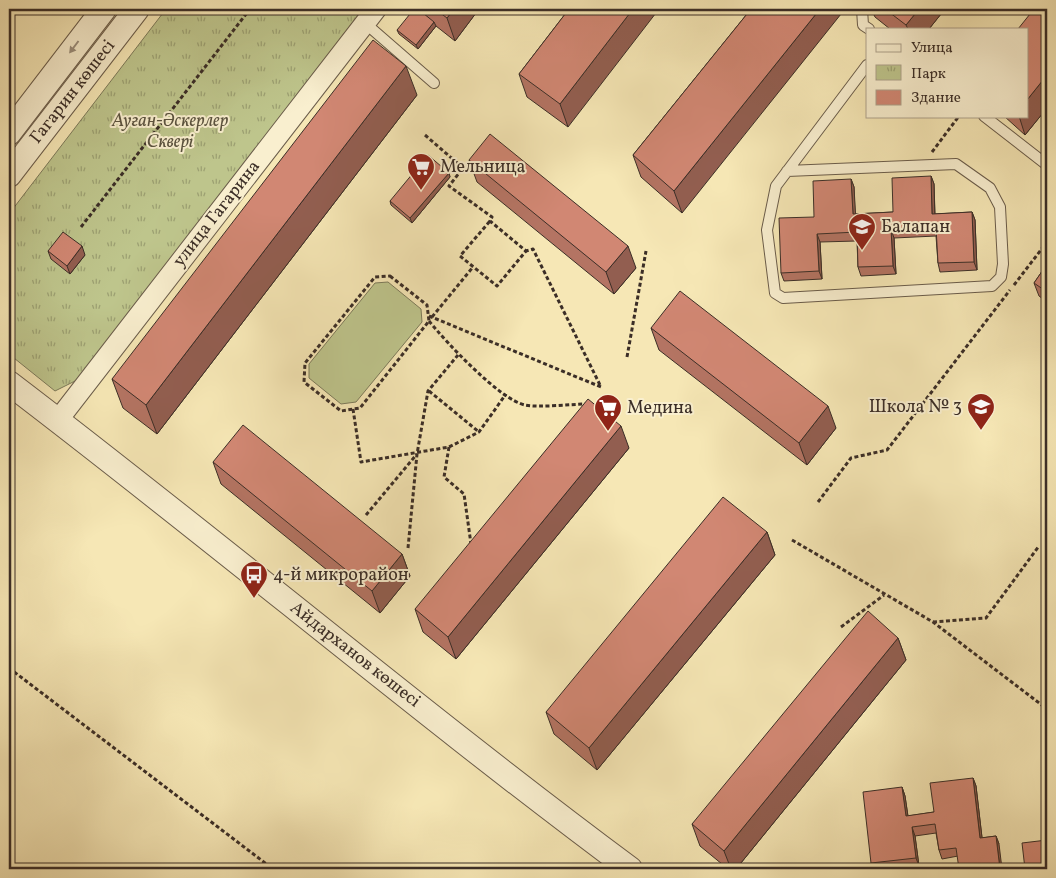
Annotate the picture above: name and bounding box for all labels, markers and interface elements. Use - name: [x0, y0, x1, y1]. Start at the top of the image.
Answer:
- legend: [866, 28, 1028, 118]
- street label: Гагарин көшесі: [24, 35, 122, 149]
- text: Улица: [911, 38, 953, 59]
- one-way arrow: [69, 40, 80, 53]
- text: Парк: [911, 64, 946, 85]
- text: Здание: [911, 88, 961, 109]
- park label: Ауған-Әскерлер Сквері: [111, 109, 229, 155]
- supermarket icon: Мельница: [406, 152, 436, 191]
- street label: улица Гагарина: [167, 155, 267, 273]
- place label: Мельница: [440, 155, 526, 180]
- school or university icon: Балапан: [847, 212, 877, 251]
- place label: Балапан: [881, 215, 950, 240]
- school or university icon: Школа № 3: [966, 392, 996, 431]
- supermarket icon: Медина: [593, 393, 623, 432]
- place label: Школа № 3: [869, 395, 962, 420]
- place label: Медина: [627, 396, 693, 421]
- bus stop icon: 4-й микрорайон: [239, 560, 269, 599]
- place label: 4-й микрорайон: [273, 563, 409, 588]
- street label: Айдарханов көшесі: [284, 596, 426, 714]

